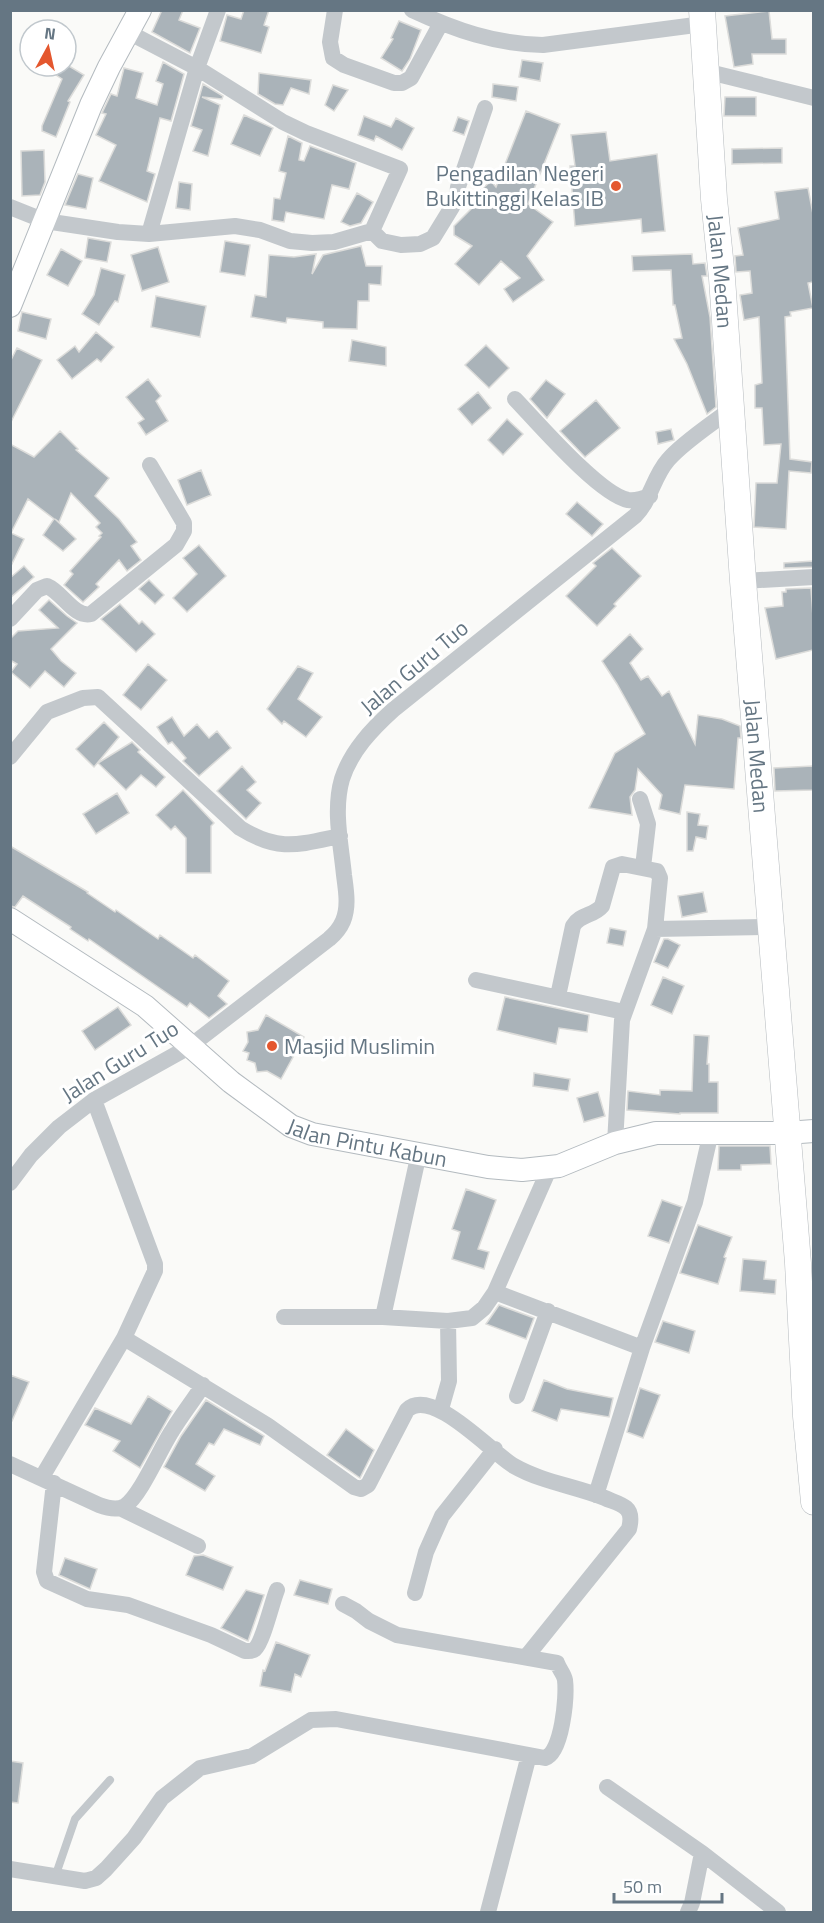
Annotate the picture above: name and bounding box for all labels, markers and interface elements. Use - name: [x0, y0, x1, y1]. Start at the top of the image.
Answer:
- north arrow: [18, 18, 78, 78]
- text: N: [43, 20, 57, 46]
- place label: Pengadilan Negeri Bukittinggi Kelas IB: [426, 156, 604, 215]
- marker: Pengadilan Negeri Bukittinggi Kelas IB: [609, 179, 623, 193]
- street label: Jalan Medan: [699, 213, 742, 329]
- street label: Jalan Guru Tuo: [352, 611, 476, 723]
- street label: Jalan Medan: [736, 698, 779, 814]
- street label: Jalan Guru Tuo: [55, 1011, 185, 1111]
- place label: Masjid Muslimin: [284, 1029, 435, 1063]
- marker: Masjid Muslimin: [265, 1039, 279, 1053]
- street label: Jalan Pintu Kabun: [282, 1109, 450, 1176]
- scale bar: [614, 1866, 722, 1904]
- text: 50 m: [623, 1873, 662, 1900]

